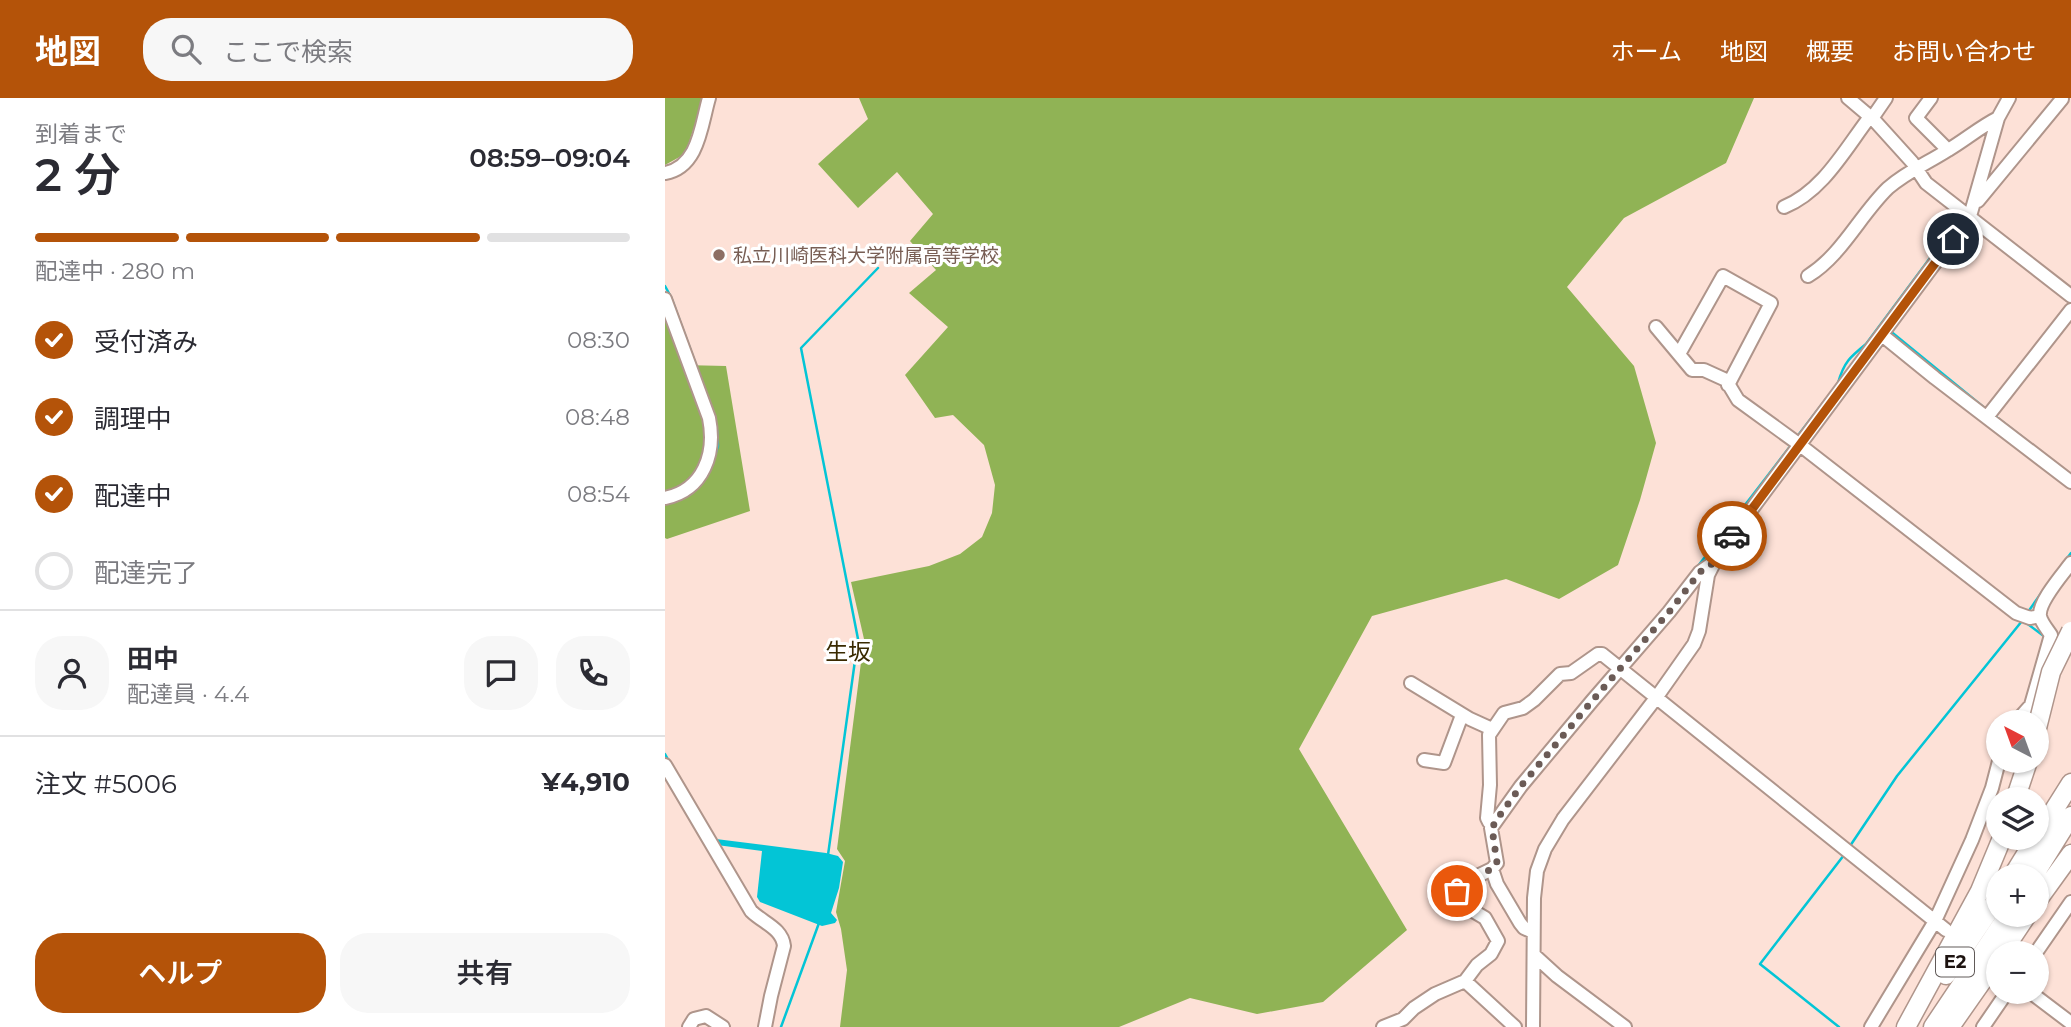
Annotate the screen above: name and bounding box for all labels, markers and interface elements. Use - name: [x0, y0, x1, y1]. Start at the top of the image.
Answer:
- search box: [143, 18, 633, 81]
- icon: search: [167, 30, 205, 68]
- text: 地図: [35, 31, 101, 71]
- text: ここで検索: [223, 36, 353, 68]
- text: ホーム: [1611, 37, 1682, 66]
- text: 地図: [1720, 37, 1768, 66]
- text: 概要: [1806, 37, 1854, 66]
- text: お問い合わせ: [1892, 37, 2036, 66]
- text: 到着まで: [35, 120, 127, 148]
- text: 08:59–09:04: [469, 142, 630, 174]
- text: 2 分: [35, 146, 120, 203]
- pin: [1923, 209, 1983, 269]
- icon: home: [1934, 220, 1972, 258]
- place label: 私立川崎医科大学附属高等学校: [733, 244, 999, 267]
- marker: 私立川崎医科大学附属高等学校: [711, 247, 727, 263]
- text: 配達中 · 280 m: [35, 257, 195, 285]
- icon: check: [35, 321, 73, 359]
- text: 受付済み: [94, 326, 198, 358]
- text: 08:30: [567, 326, 630, 354]
- icon: check: [35, 398, 73, 436]
- text: 調理中: [94, 403, 172, 435]
- text: 08:48: [565, 403, 630, 431]
- icon: check: [35, 475, 73, 513]
- text: 配達中: [94, 480, 172, 512]
- text: 08:54: [567, 480, 630, 508]
- courier: [1697, 501, 1767, 571]
- icon: car: [1713, 517, 1751, 555]
- text: 配達完了: [94, 557, 198, 589]
- button: person: [35, 636, 109, 710]
- button: chat: [464, 636, 538, 710]
- button: phone: [556, 636, 630, 710]
- district label: 生坂: [825, 638, 871, 666]
- text: 田中: [127, 643, 179, 675]
- text: 配達員 · 4.4: [127, 680, 249, 708]
- north arrow: [1986, 710, 2049, 774]
- map controls: [1986, 710, 2049, 1004]
- text: ¥4,910: [542, 766, 630, 798]
- text: 注文 #5006: [35, 768, 177, 800]
- button: layers: [1986, 787, 2049, 850]
- pin: [1427, 861, 1487, 921]
- button: +: [1986, 864, 2049, 927]
- icon: bag: [1438, 872, 1476, 910]
- button: ヘルプ: [35, 933, 326, 1013]
- button: 共有: [340, 933, 630, 1013]
- button: −: [1986, 941, 2049, 1004]
- road number: E2: [1936, 948, 1974, 976]

